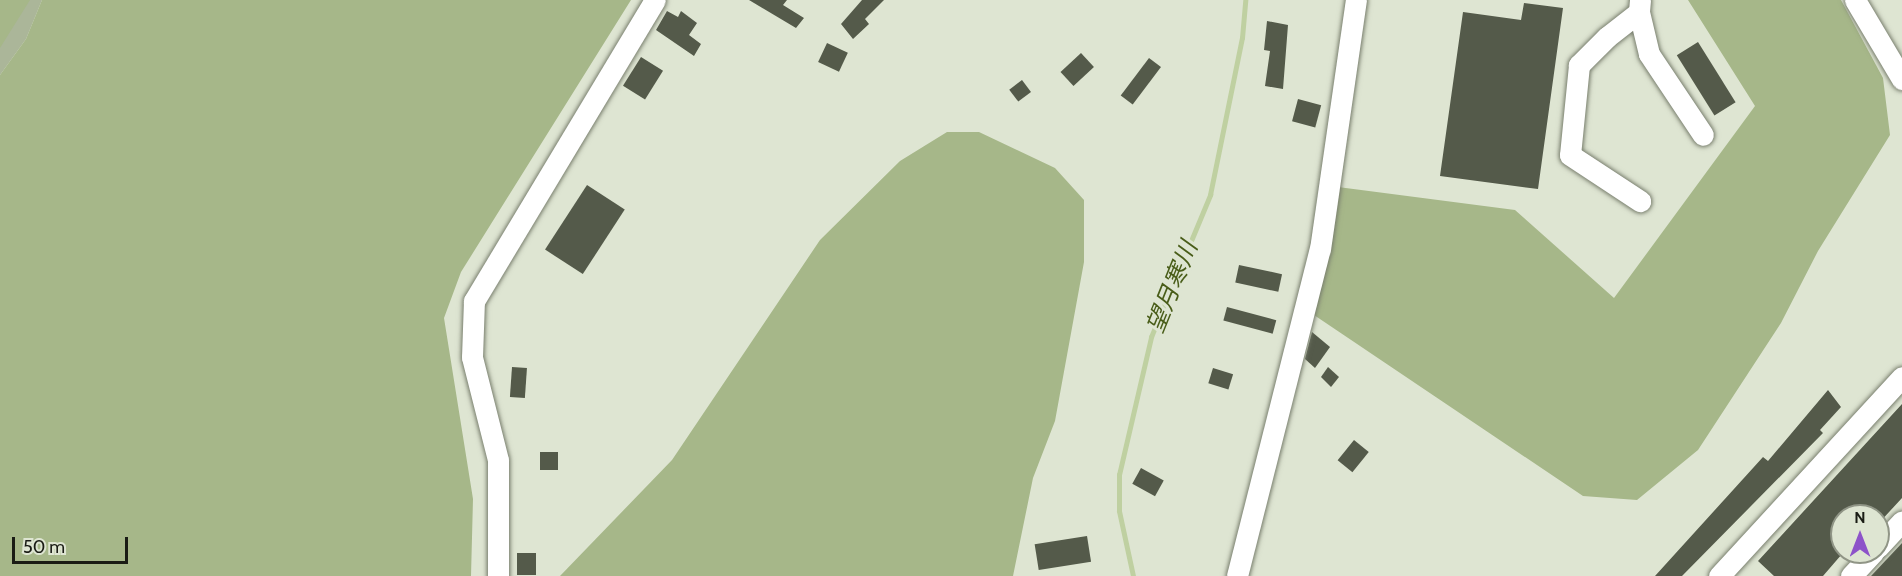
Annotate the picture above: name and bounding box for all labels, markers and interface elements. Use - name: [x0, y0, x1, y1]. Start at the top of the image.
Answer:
- water label: 望月寒川: [1141, 237, 1203, 337]
- north arrow: [1830, 504, 1890, 564]
- text: N: [1854, 508, 1866, 527]
- scale bar: [15, 525, 130, 563]
- text: 50 m: [23, 536, 65, 558]

